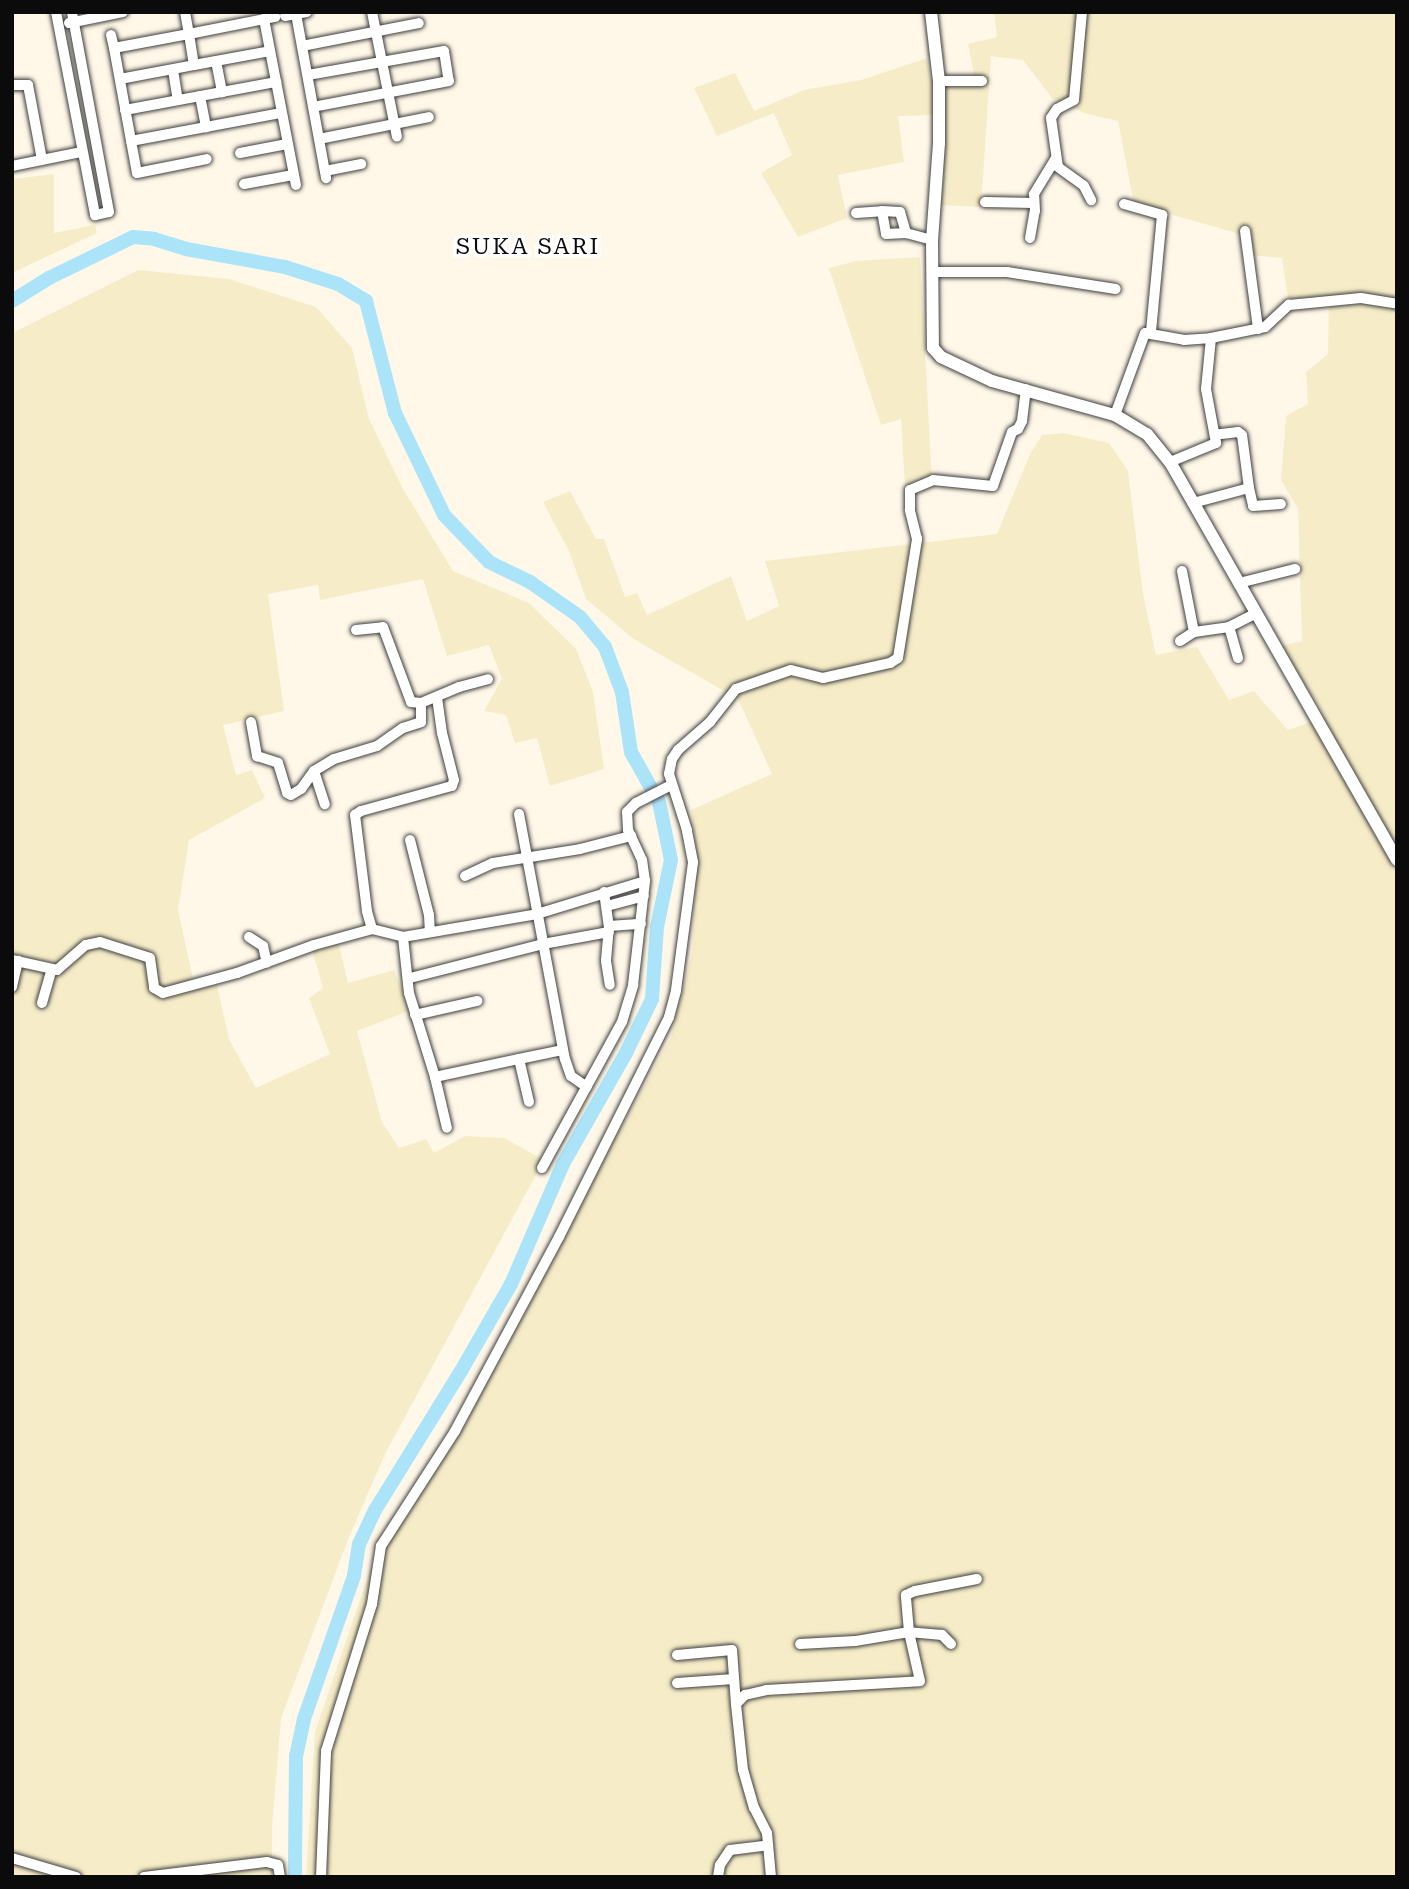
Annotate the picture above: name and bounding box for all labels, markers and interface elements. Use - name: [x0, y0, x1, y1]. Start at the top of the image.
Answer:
- district label: SUKA SARI: [457, 233, 599, 261]

